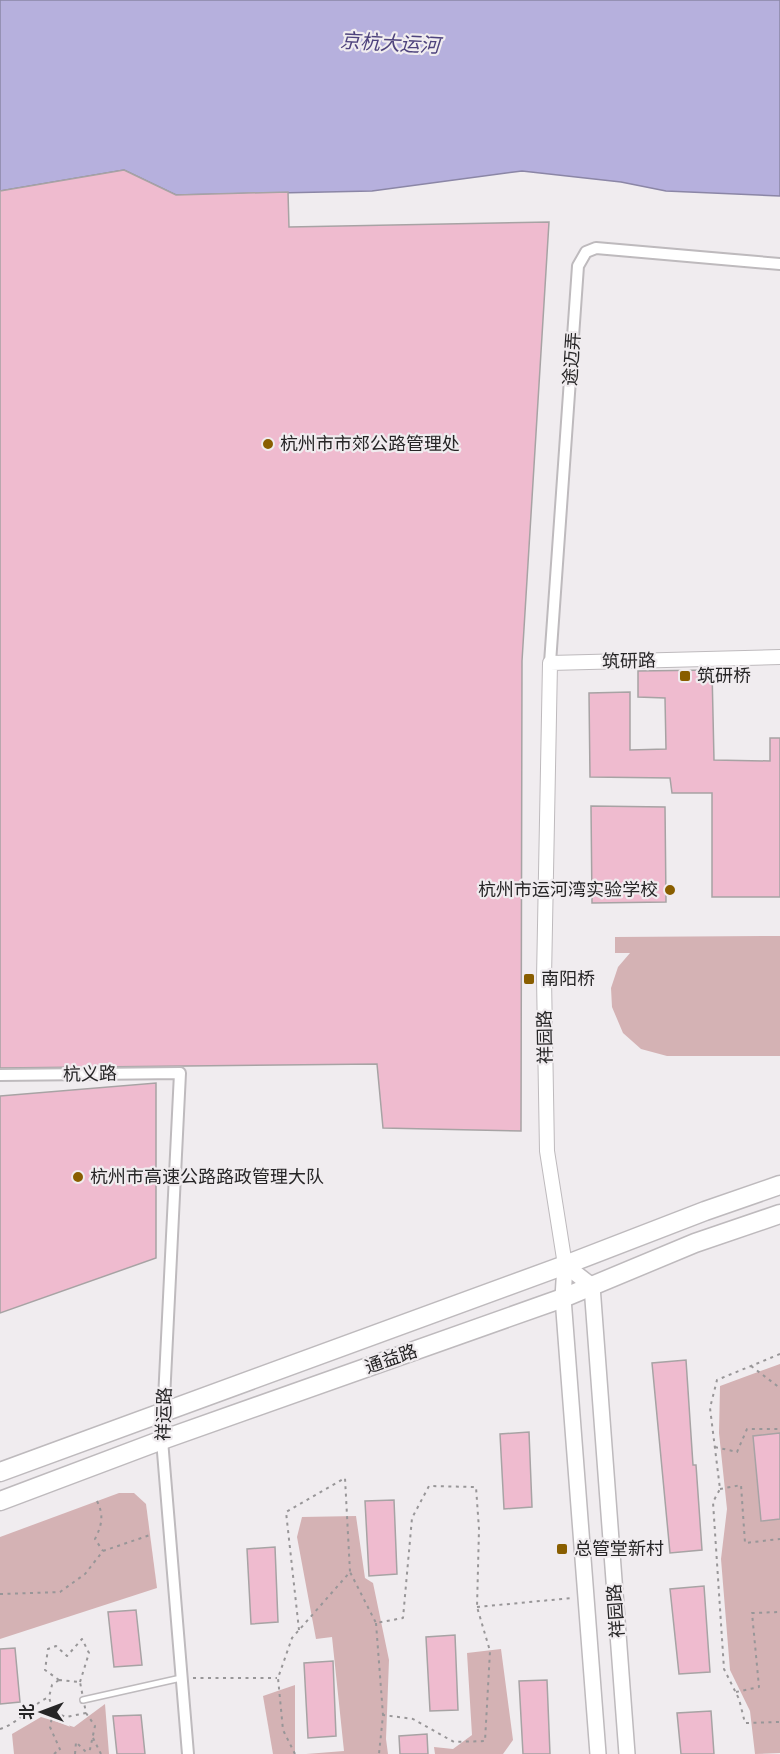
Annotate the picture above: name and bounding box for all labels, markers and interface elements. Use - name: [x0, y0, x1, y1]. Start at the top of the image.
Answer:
- water label: 京杭大运河: [339, 28, 445, 58]
- street label: 途迈弄: [559, 331, 584, 387]
- place label: 杭州市市郊公路管理处: [280, 433, 460, 454]
- marker: 杭州市市郊公路管理处: [261, 437, 275, 451]
- street label: 筑研路: [602, 650, 656, 671]
- place label: 筑研桥: [697, 665, 751, 686]
- marker: 筑研桥: [678, 669, 692, 683]
- place label: 杭州市运河湾实验学校: [478, 879, 658, 900]
- marker: 杭州市运河湾实验学校: [663, 883, 677, 897]
- place label: 南阳桥: [541, 968, 595, 989]
- marker: 南阳桥: [522, 972, 536, 986]
- street label: 祥园路: [534, 1010, 555, 1064]
- street label: 杭义路: [63, 1063, 117, 1084]
- place label: 杭州市高速公路路政管理大队: [90, 1166, 324, 1187]
- marker: 杭州市高速公路路政管理大队: [71, 1170, 85, 1184]
- street label: 通益路: [362, 1340, 420, 1377]
- street label: 祥运路: [152, 1387, 175, 1441]
- place label: 总管堂新村: [574, 1538, 664, 1559]
- marker: 总管堂新村: [555, 1542, 569, 1556]
- street label: 祥园路: [603, 1583, 628, 1639]
- north arrow: [12, 1682, 72, 1742]
- text: 北: [18, 1704, 37, 1720]

